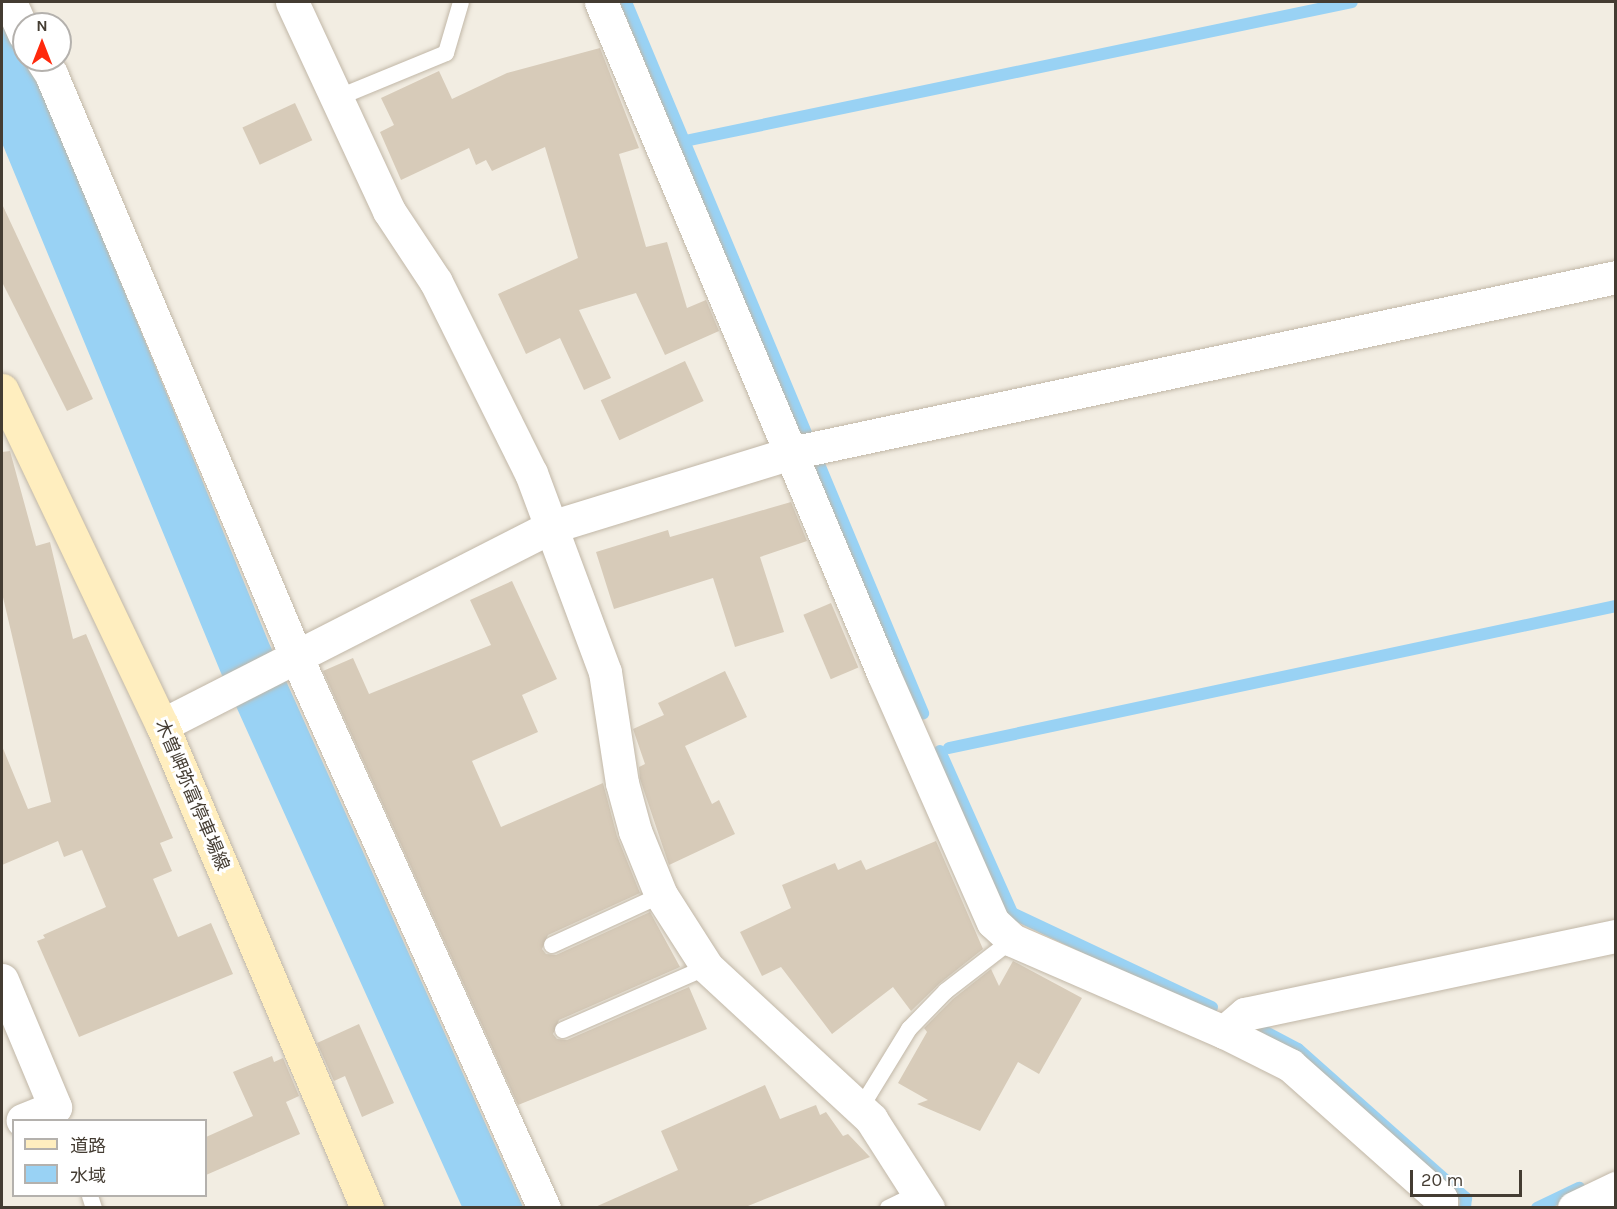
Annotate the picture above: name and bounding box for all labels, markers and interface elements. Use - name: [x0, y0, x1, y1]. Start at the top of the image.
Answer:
- north arrow: [12, 12, 72, 72]
- text: N: [36, 16, 48, 35]
- street label: 木曽岬弥富停車場線: [150, 716, 234, 874]
- legend: [12, 1119, 207, 1197]
- text: 道路: [70, 1135, 106, 1157]
- scale bar: [1413, 1158, 1526, 1196]
- text: 水域: [70, 1165, 106, 1187]
- text: 20 m: [1421, 1169, 1463, 1191]

